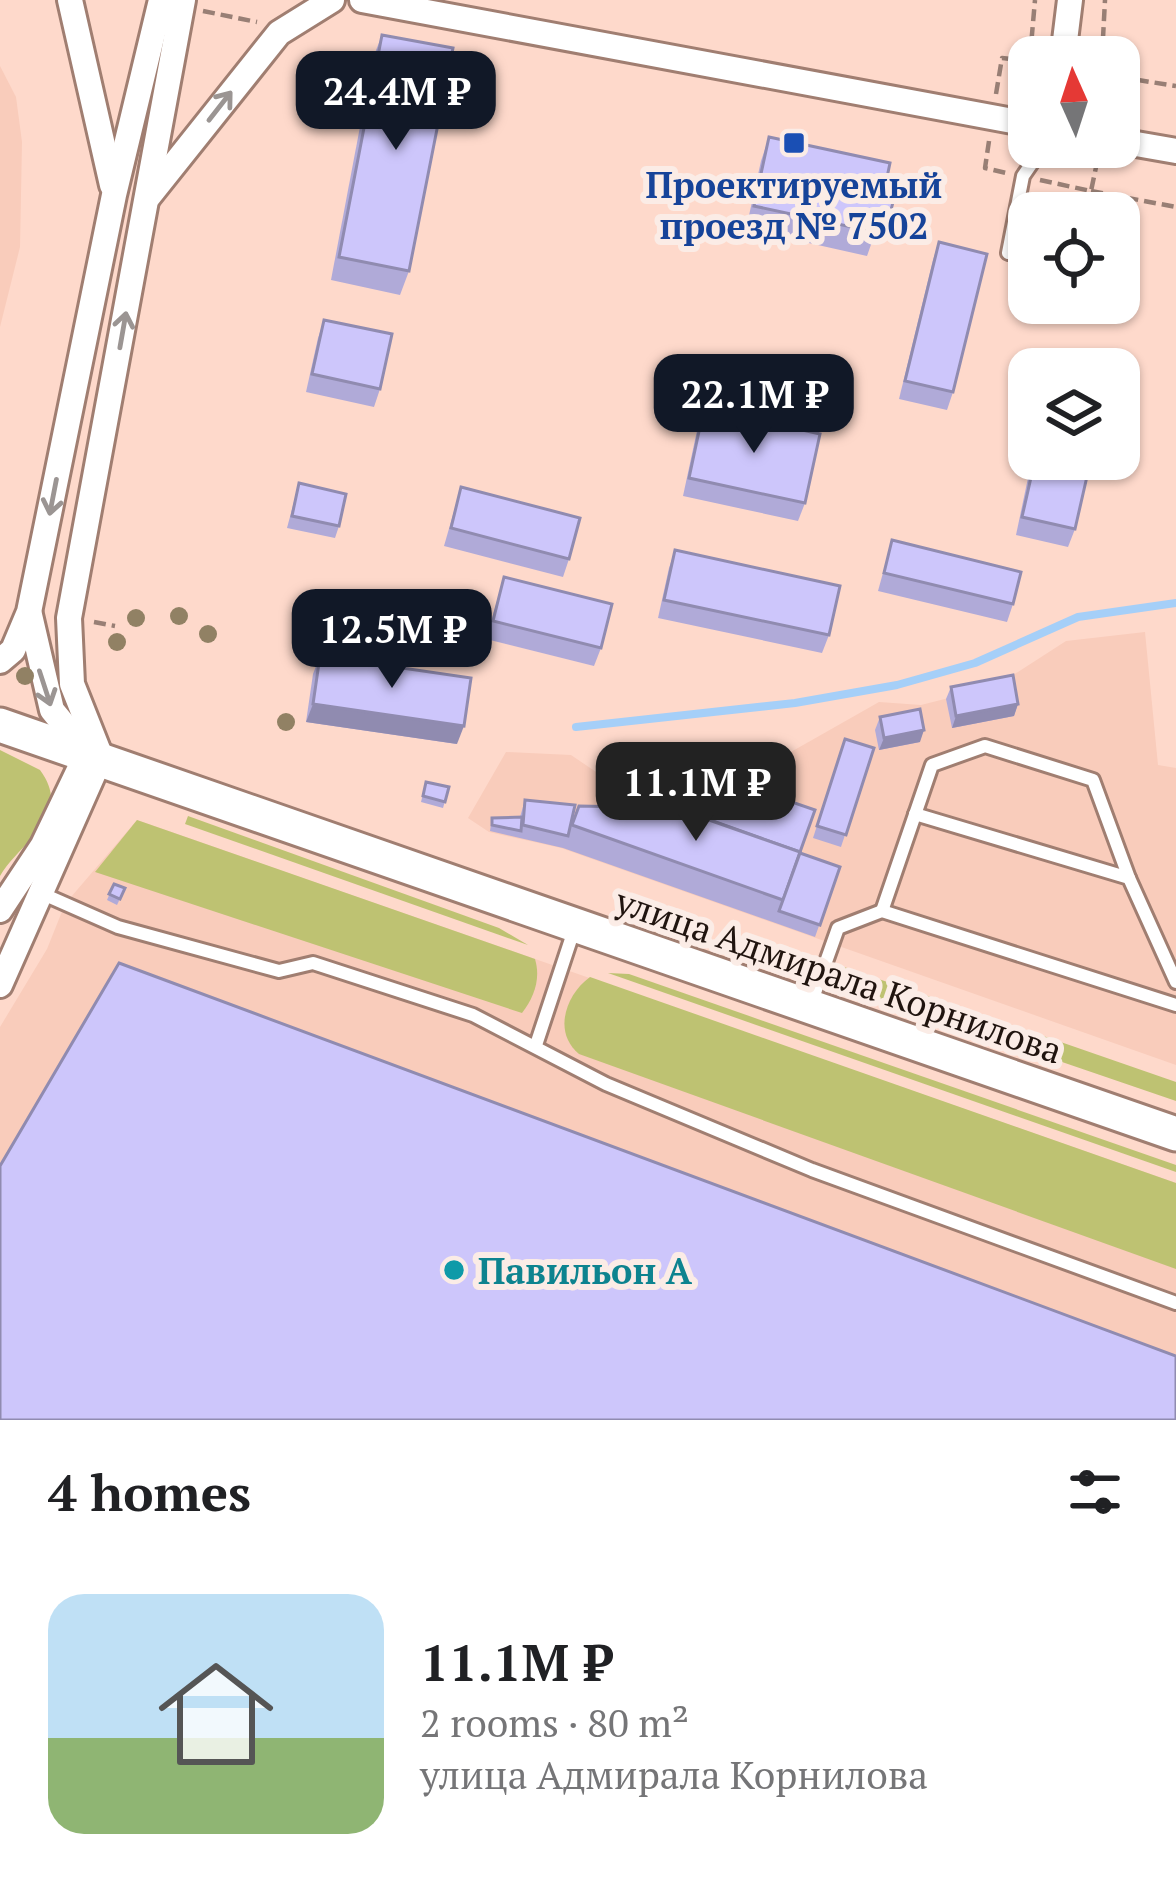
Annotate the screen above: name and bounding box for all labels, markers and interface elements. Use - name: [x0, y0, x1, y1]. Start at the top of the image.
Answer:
- north arrow: [1008, 36, 1140, 168]
- map controls: [1008, 36, 1140, 480]
- pin: 24.4M ₽: [285, 51, 507, 153]
- text: 24.4M ₽: [323, 64, 469, 116]
- one-way arrow: [207, 91, 233, 123]
- marker: Проектируемый проезд № 7502: [781, 130, 807, 156]
- place label: Проектируемый проезд № 7502: [646, 161, 942, 249]
- button: locate: [1008, 192, 1140, 324]
- one-way arrow: [113, 311, 136, 350]
- button: layers: [1008, 348, 1140, 480]
- pin: 22.1M ₽: [643, 354, 865, 456]
- text: 22.1M ₽: [681, 367, 827, 419]
- one-way arrow: [41, 477, 63, 516]
- pin: 12.5M ₽: [281, 589, 503, 691]
- text: 12.5M ₽: [319, 602, 465, 654]
- one-way arrow: [36, 668, 58, 706]
- pin: 11.1M ₽: [585, 742, 807, 844]
- text: 11.1M ₽: [623, 755, 769, 807]
- street label: улица Адмирала Корнилова: [609, 876, 1068, 1074]
- place label: Павильон А: [478, 1247, 693, 1294]
- marker: Павильон А: [441, 1257, 467, 1283]
- text: 4 homes: [48, 1458, 251, 1526]
- icon: filters: [1062, 1459, 1128, 1525]
- text: 11.1M ₽: [420, 1628, 612, 1696]
- icon: home: [144, 1642, 288, 1786]
- text: 2 rooms · 80 m²: [420, 1696, 689, 1748]
- text: улица Адмирала Корнилова: [420, 1748, 928, 1800]

